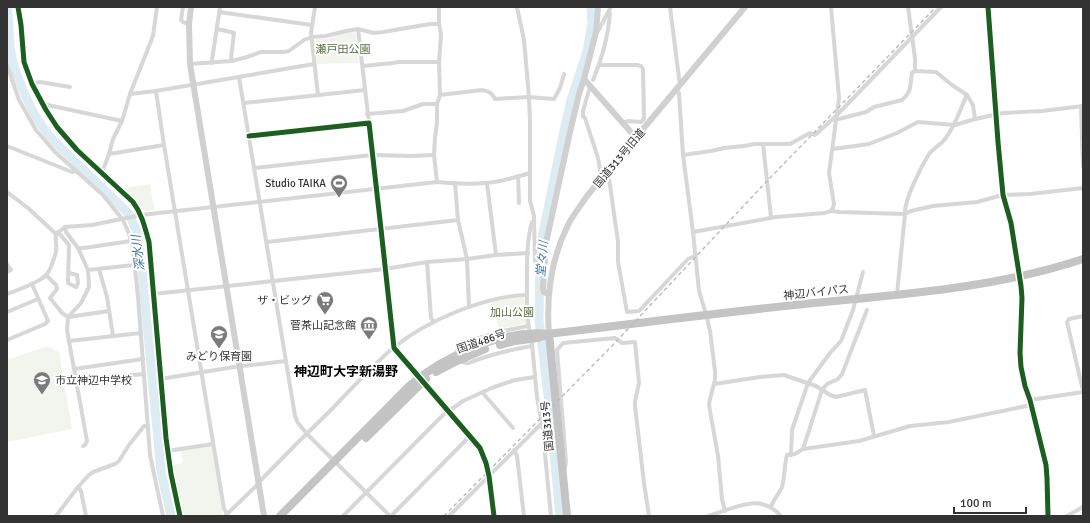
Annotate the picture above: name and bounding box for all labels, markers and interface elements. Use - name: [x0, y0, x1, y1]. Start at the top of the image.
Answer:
- park label: 瀬戸田公園: [316, 43, 371, 56]
- street label: 国道313号旧道: [591, 126, 648, 190]
- sports icon: Studio TAIKA: [329, 173, 349, 198]
- place label: Studio TAIKA: [265, 177, 326, 190]
- water label: 深水川: [129, 232, 148, 272]
- water label: 堂々川: [533, 238, 552, 278]
- street label: 神辺バイパス: [783, 283, 849, 302]
- supermarket icon: ザ・ビッグ: [315, 290, 335, 315]
- place label: ザ・ビッグ: [257, 294, 312, 307]
- park label: 加山公園: [490, 306, 534, 319]
- museum icon: 菅茶山記念館: [359, 315, 379, 340]
- place label: 菅茶山記念館: [290, 319, 356, 332]
- school or university icon: みどり保育園: [209, 324, 229, 349]
- street label: 国道486号: [455, 327, 507, 356]
- place label: みどり保育園: [186, 350, 252, 363]
- district label: 神辺町大字新湯野: [294, 364, 398, 380]
- school or university icon: 市立神辺中学校: [32, 370, 52, 395]
- place label: 市立神辺中学校: [55, 374, 132, 387]
- street label: 国道313号: [539, 400, 556, 452]
- scale bar: [954, 489, 1026, 515]
- text: 100 m: [960, 496, 992, 511]

